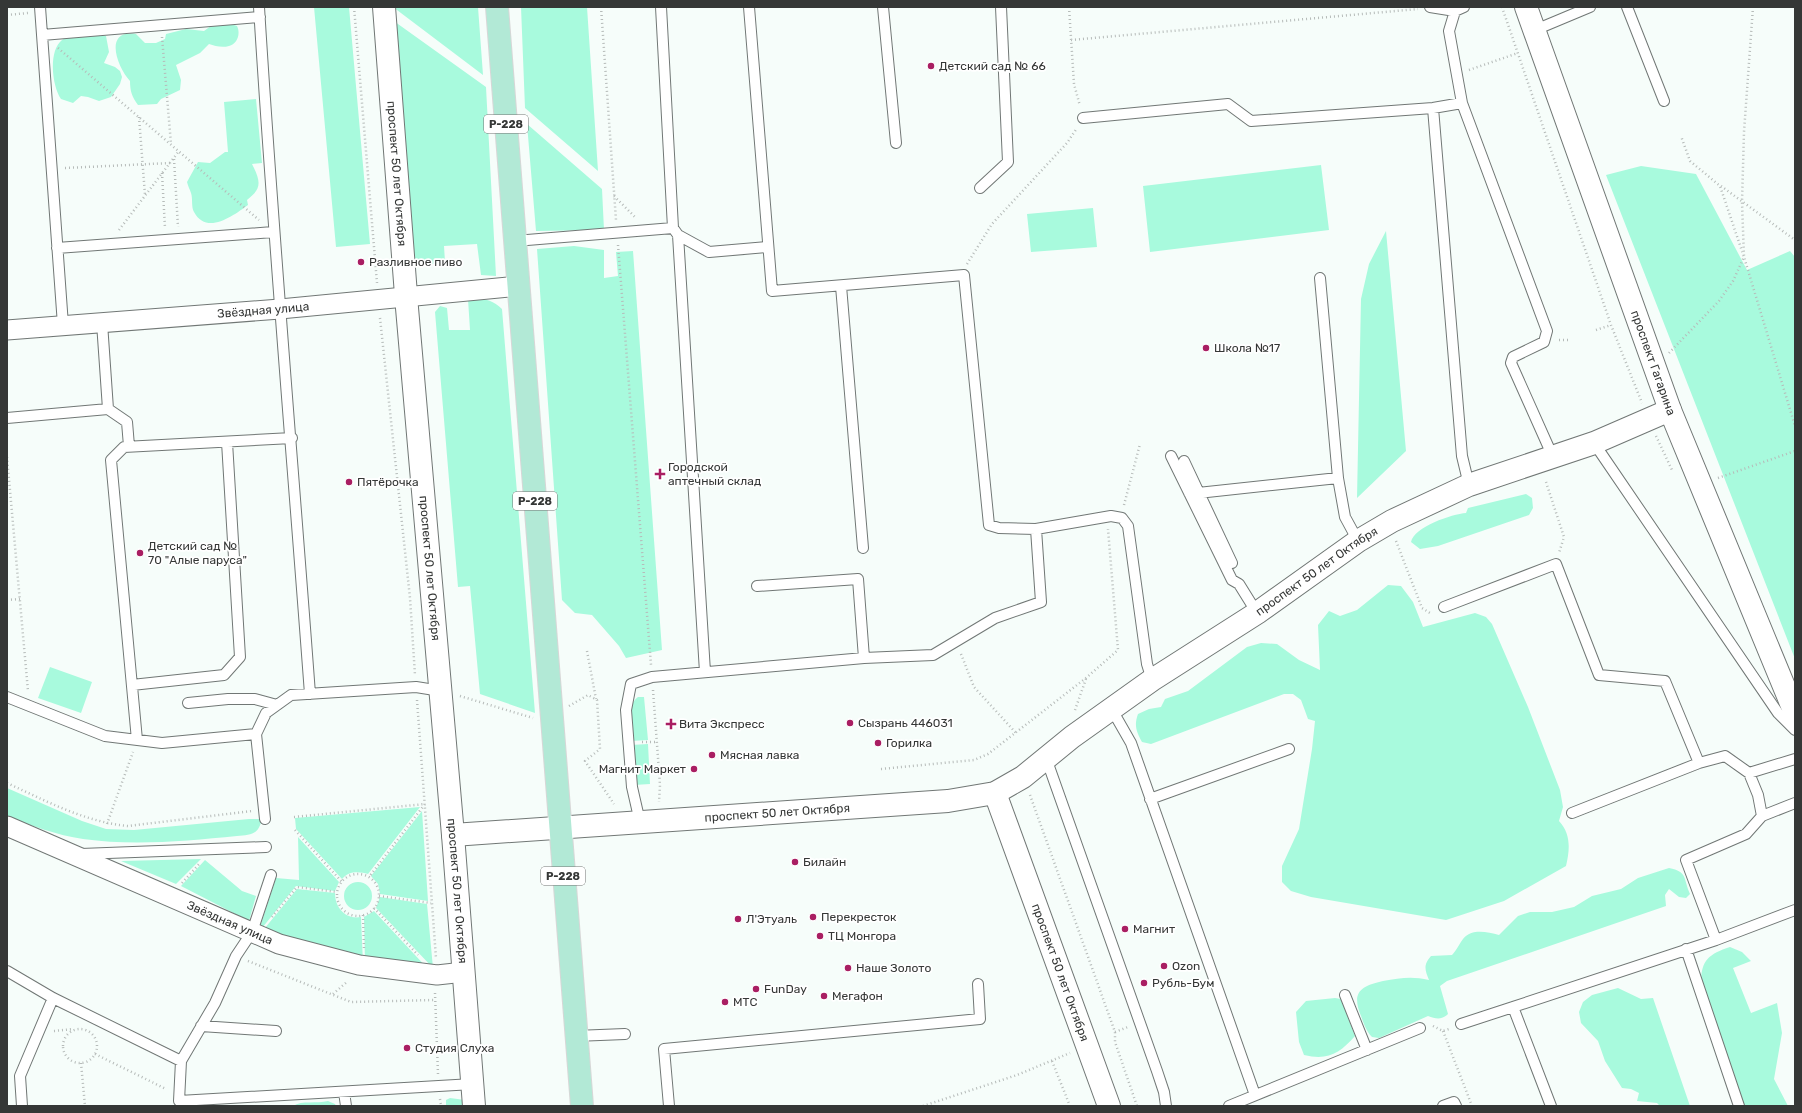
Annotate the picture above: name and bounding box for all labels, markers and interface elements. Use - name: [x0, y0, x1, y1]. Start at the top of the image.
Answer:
- place label: Детский сад № 66: [939, 59, 1046, 73]
- marker: Детский сад № 66: [926, 61, 936, 71]
- street label: проспект 50 лет Октября: [384, 100, 409, 247]
- road number: Р-228: [484, 115, 528, 133]
- place label: Разливное пиво: [369, 255, 462, 269]
- marker: Разливное пиво: [356, 257, 366, 267]
- street label: Звёздная улица: [217, 299, 310, 321]
- street label: проспект Гагарина: [1628, 309, 1678, 417]
- place label: Школа №17: [1214, 341, 1280, 355]
- marker: Школа №17: [1201, 343, 1211, 353]
- place label: Городской аптечный склад: [668, 460, 761, 488]
- marker: Городской аптечный склад: [655, 469, 665, 479]
- place label: Пятёрочка: [357, 475, 419, 489]
- marker: Пятёрочка: [344, 477, 354, 487]
- road number: Р-228: [513, 492, 557, 510]
- street label: проспект 50 лет Октября: [416, 495, 443, 641]
- street label: проспект 50 лет Октября: [1253, 524, 1380, 619]
- place label: Детский сад № 70 "Алые паруса": [148, 539, 247, 567]
- marker: Детский сад № 70 "Алые паруса": [135, 548, 145, 558]
- place label: Сызрань 446031: [858, 716, 953, 730]
- place label: Вита Экспресс: [679, 717, 765, 731]
- marker: Сызрань 446031: [845, 718, 855, 728]
- marker: Вита Экспресс: [666, 719, 676, 729]
- place label: Горилка: [886, 736, 932, 750]
- marker: Горилка: [873, 738, 883, 748]
- place label: Мясная лавка: [720, 748, 799, 762]
- marker: Мясная лавка: [707, 750, 717, 760]
- place label: Магнит Маркет: [599, 762, 686, 776]
- marker: Магнит Маркет: [689, 764, 699, 774]
- street label: проспект 50 лет Октября: [704, 801, 850, 825]
- street label: проспект 50 лет Октября: [445, 818, 470, 964]
- place label: Билайн: [803, 855, 846, 869]
- marker: Билайн: [790, 857, 800, 867]
- road number: Р-228: [541, 867, 585, 885]
- street label: Звёздная улица: [185, 898, 275, 947]
- street label: проспект 50 лет Октября: [1029, 902, 1092, 1043]
- place label: Перекресток: [821, 910, 897, 924]
- place label: Л'Этуаль: [746, 912, 797, 926]
- marker: Перекресток: [808, 912, 818, 922]
- marker: Л'Этуаль: [733, 914, 743, 924]
- place label: Магнит: [1133, 922, 1175, 936]
- marker: Магнит: [1120, 924, 1130, 934]
- place label: ТЦ Монгора: [828, 929, 896, 943]
- marker: ТЦ Монгора: [815, 931, 825, 941]
- place label: Ozon: [1172, 959, 1200, 973]
- place label: Наше Золото: [856, 961, 932, 975]
- marker: Ozon: [1159, 961, 1169, 971]
- marker: Наше Золото: [843, 963, 853, 973]
- place label: Рубль-Бум: [1152, 976, 1214, 990]
- marker: Рубль-Бум: [1139, 978, 1149, 988]
- place label: FunDay: [764, 982, 807, 996]
- marker: FunDay: [751, 984, 761, 994]
- place label: Мегафон: [832, 989, 883, 1003]
- marker: Мегафон: [819, 991, 829, 1001]
- place label: МТС: [733, 995, 757, 1009]
- marker: МТС: [720, 997, 730, 1007]
- place label: Студия Слуха: [415, 1041, 494, 1055]
- marker: Студия Слуха: [402, 1043, 412, 1053]

